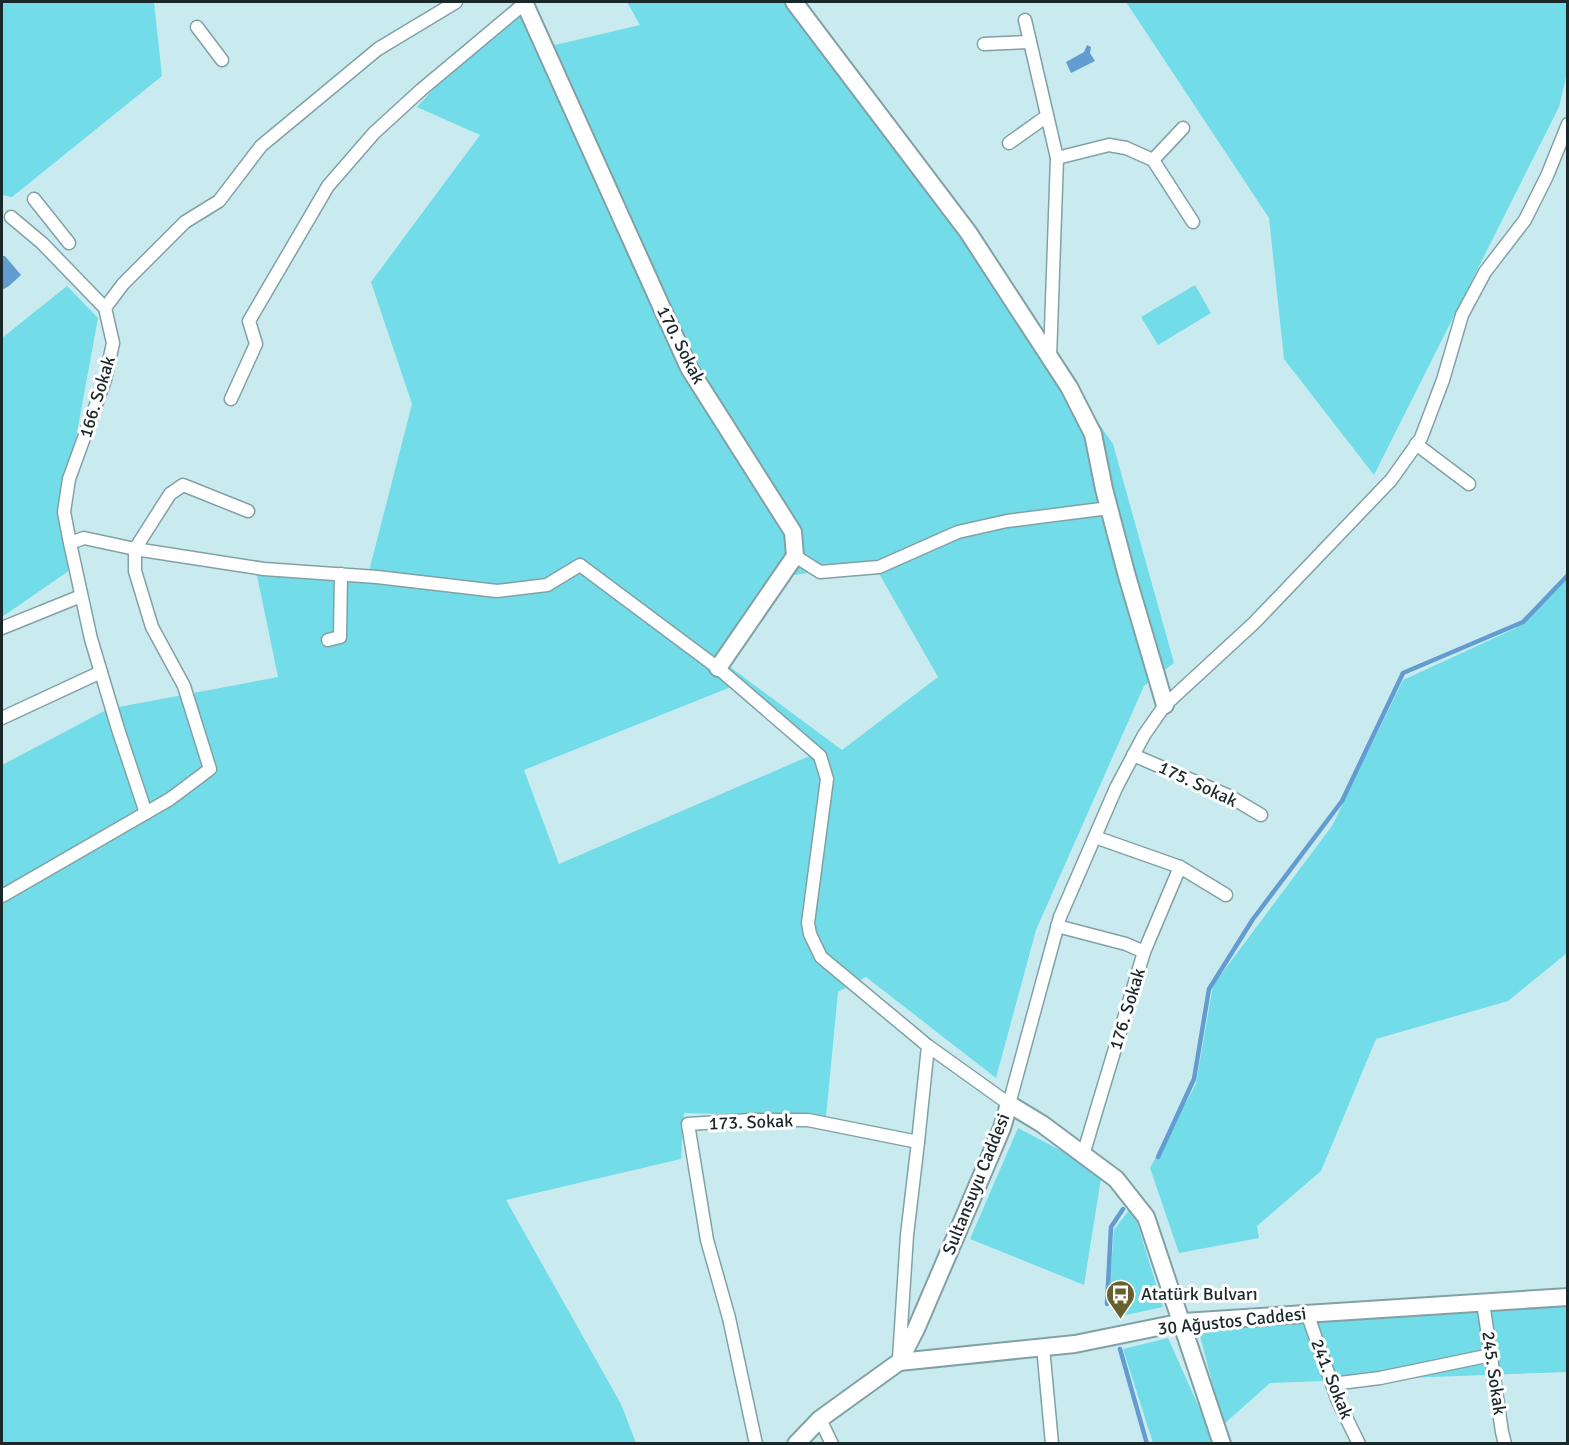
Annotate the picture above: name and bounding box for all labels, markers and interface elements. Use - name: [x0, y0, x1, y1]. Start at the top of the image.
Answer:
- street label: 170. Sokak: [652, 302, 710, 388]
- street label: 166. Sokak: [74, 353, 120, 441]
- street label: 175. Sokak: [1155, 756, 1241, 812]
- street label: 176. Sokak: [1104, 965, 1150, 1053]
- street label: 173. Sokak: [708, 1110, 794, 1134]
- street label: Sultansuyu Caddesi: [938, 1110, 1014, 1258]
- bus stop icon: Atatürk Bulvarı: [1104, 1278, 1136, 1320]
- place label: Atatürk Bulvarı: [1141, 1283, 1258, 1305]
- street label: 30 Ağustos Caddesi: [1156, 1302, 1308, 1340]
- street label: 245. Sokak: [1477, 1330, 1511, 1416]
- street label: 241. Sokak: [1306, 1336, 1358, 1422]

